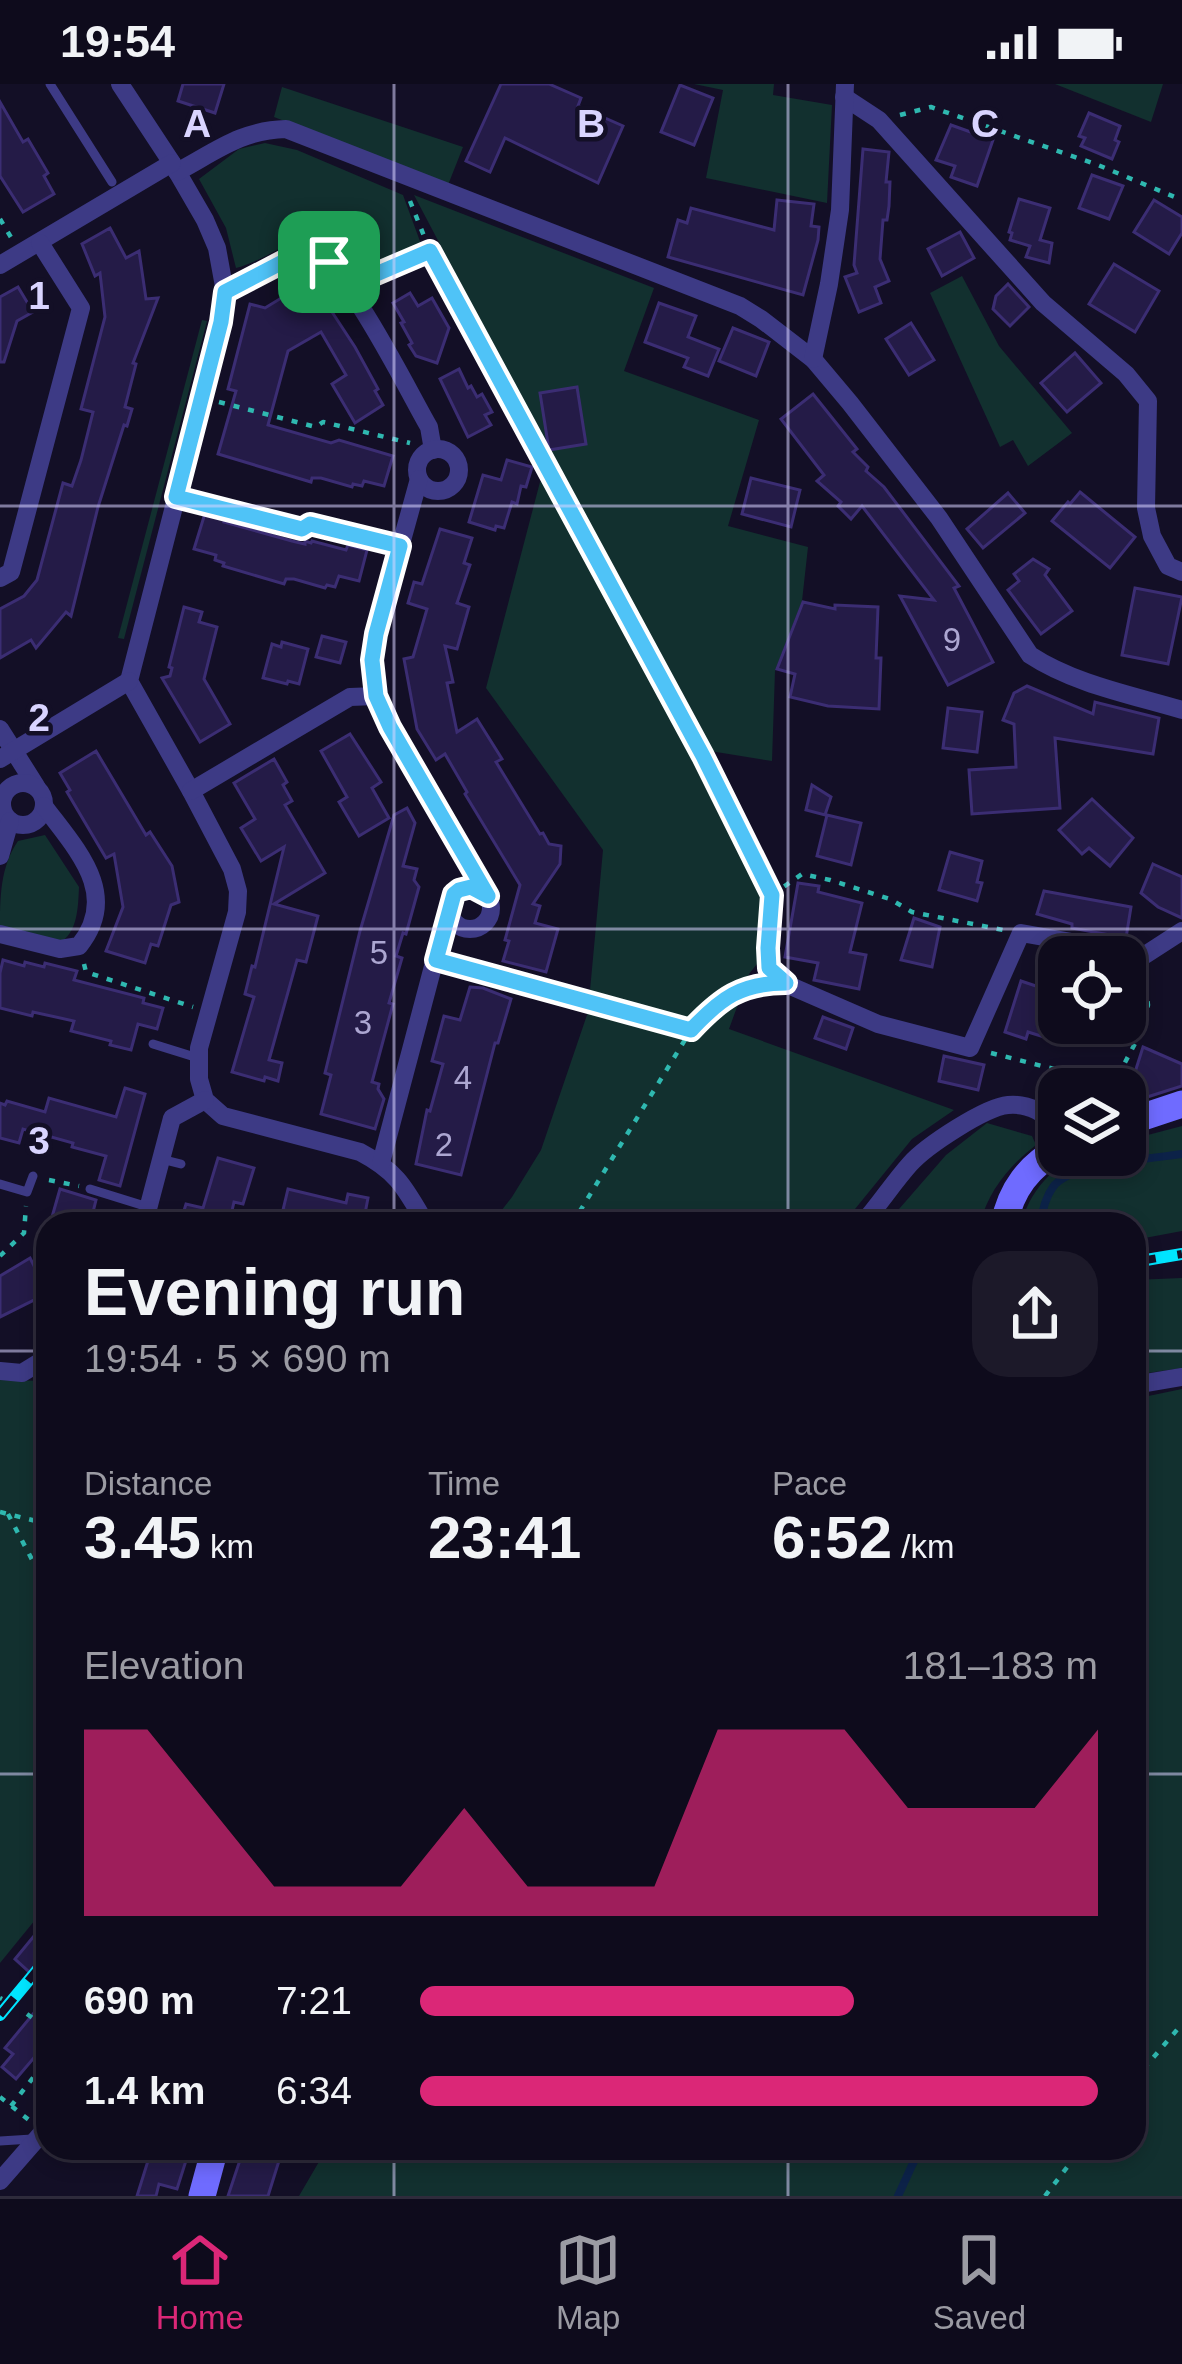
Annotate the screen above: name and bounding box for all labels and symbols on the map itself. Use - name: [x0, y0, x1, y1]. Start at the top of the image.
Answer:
- text: A: [183, 102, 211, 145]
- text: B: [577, 102, 605, 145]
- text: C: [971, 102, 999, 145]
- pin: [278, 211, 380, 313]
- text: 1: [28, 274, 50, 317]
- house number: 9: [943, 621, 961, 658]
- text: 2: [28, 696, 50, 739]
- house number: 5: [370, 934, 388, 971]
- house number: 3: [354, 1004, 372, 1041]
- house number: 4: [454, 1059, 472, 1096]
- text: 3: [28, 1119, 50, 1162]
- house number: 2: [435, 1126, 453, 1163]

